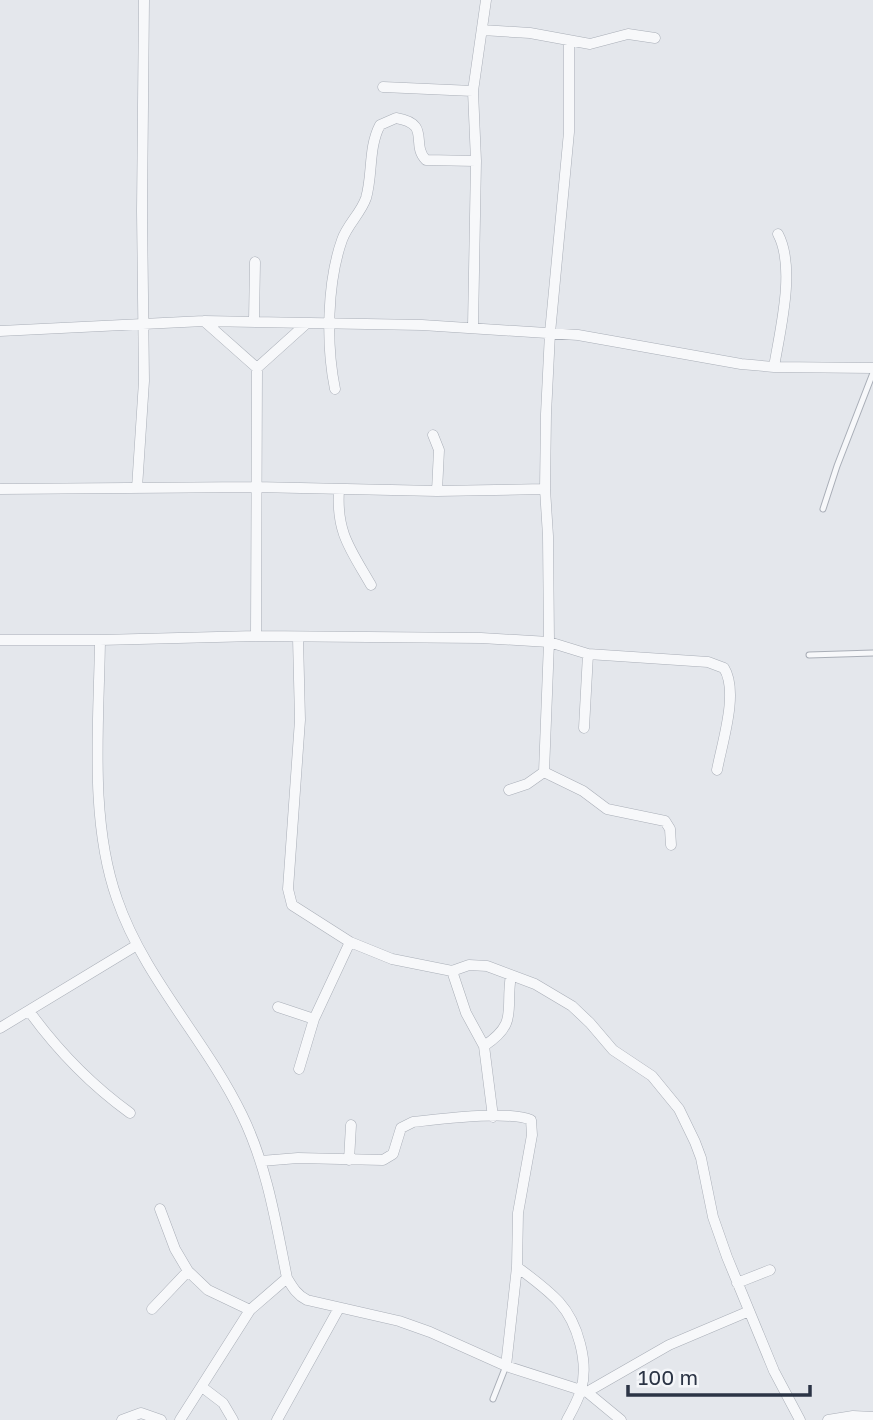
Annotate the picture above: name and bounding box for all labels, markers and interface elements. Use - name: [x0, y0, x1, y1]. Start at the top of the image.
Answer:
- scale bar: [628, 1354, 810, 1398]
- text: 100 m: [638, 1364, 698, 1390]

